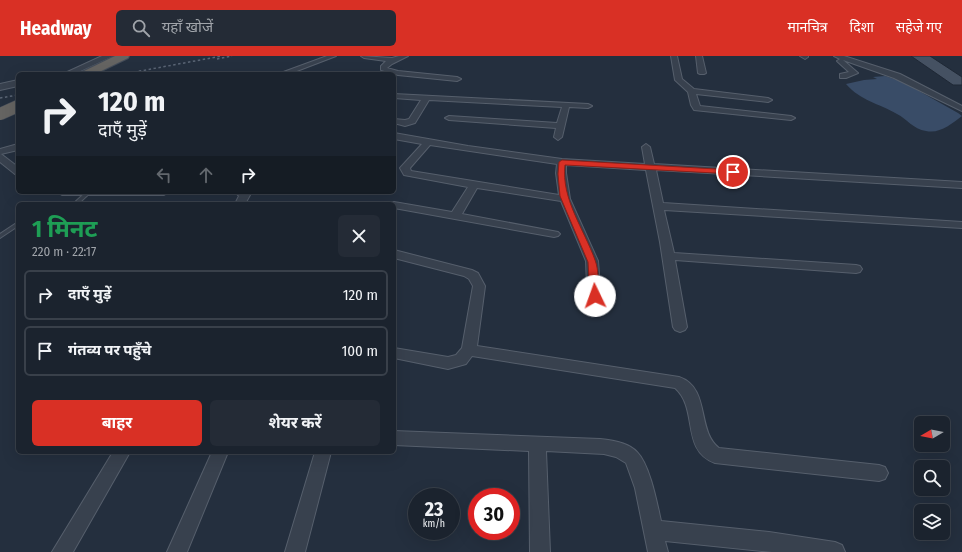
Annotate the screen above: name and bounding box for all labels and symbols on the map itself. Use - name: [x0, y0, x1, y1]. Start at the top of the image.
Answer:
- pin: [716, 155, 750, 189]
- position arrow: [574, 275, 616, 317]
- north arrow: [914, 416, 950, 452]
- speed limit sign: 30: [468, 488, 520, 540]

